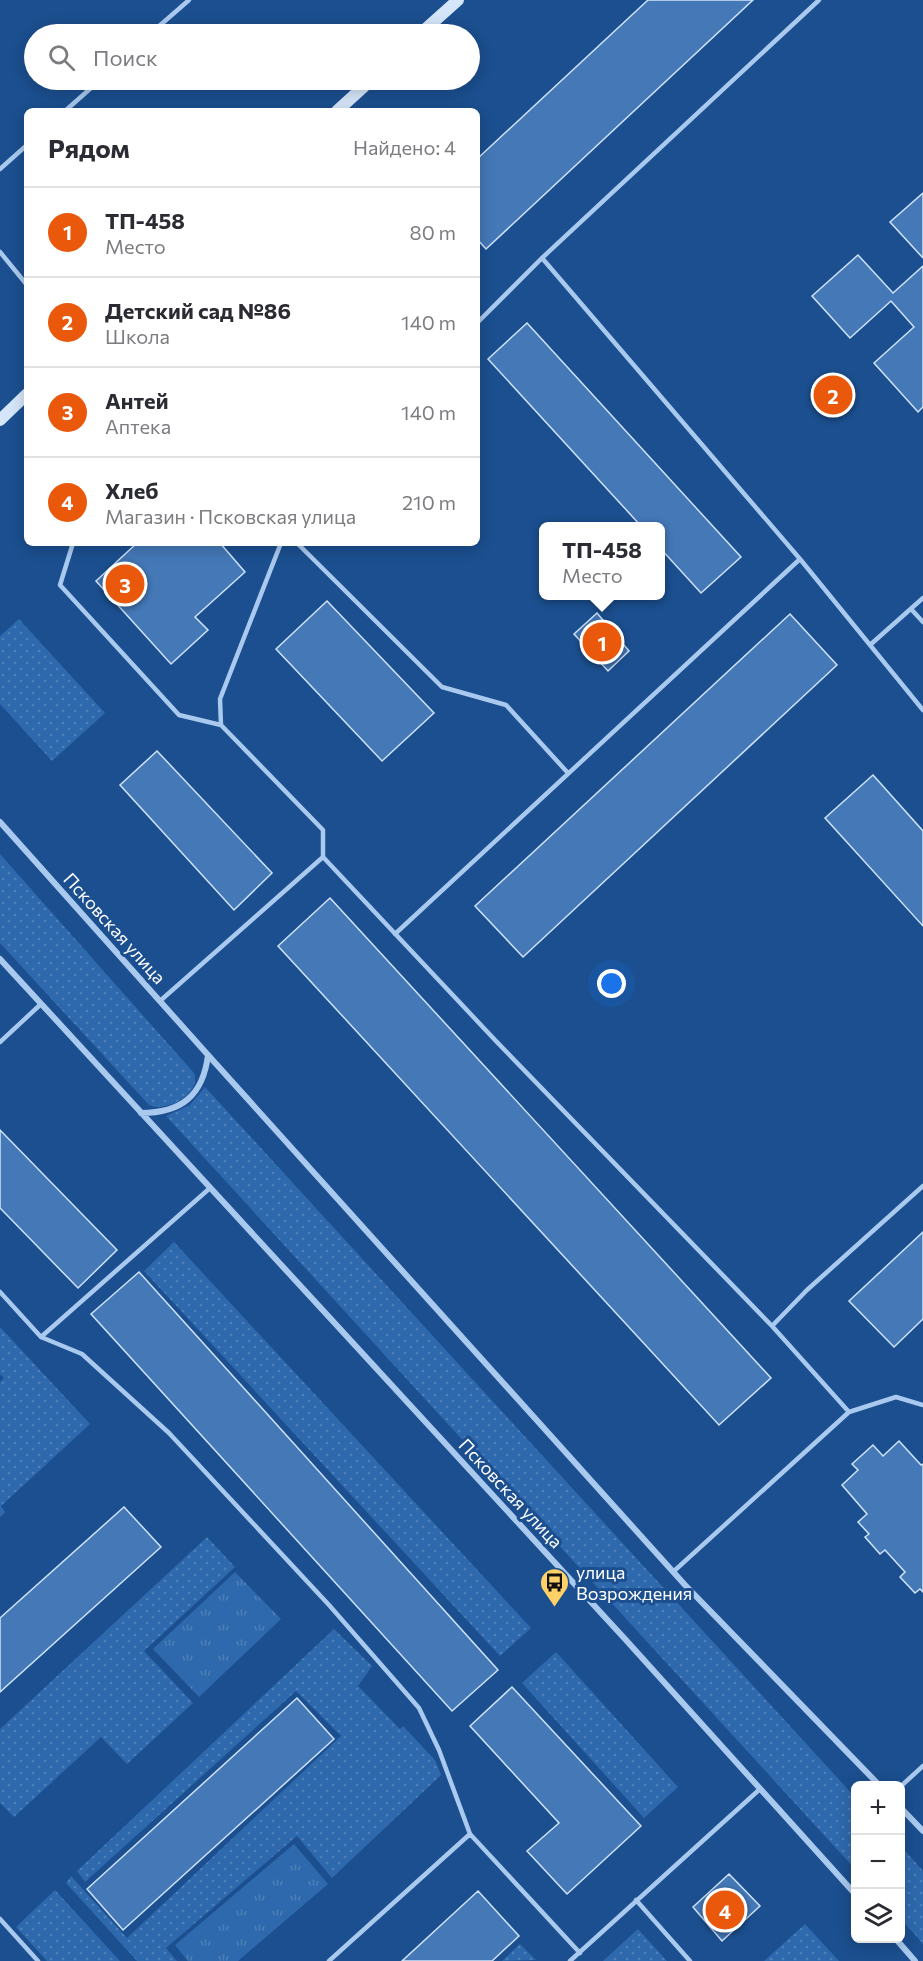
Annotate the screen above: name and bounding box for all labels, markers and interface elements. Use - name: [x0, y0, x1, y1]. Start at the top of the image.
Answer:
- search box: [24, 24, 480, 90]
- icon: search: [45, 41, 78, 74]
- text: Поиск: [93, 44, 158, 71]
- text: Рядом: [48, 132, 130, 163]
- text: Найдено: 4: [353, 135, 456, 159]
- text: ТП-458: [105, 207, 185, 234]
- text: 1: [63, 220, 72, 244]
- text: 80 m: [410, 220, 456, 244]
- text: Место: [105, 234, 166, 258]
- text: Детский сад №86: [105, 297, 291, 324]
- text: 2: [62, 310, 73, 334]
- text: 140 m: [401, 310, 456, 334]
- text: Школа: [105, 324, 170, 348]
- pin: 2: [814, 372, 852, 418]
- text: Антей: [105, 387, 168, 414]
- text: 3: [62, 400, 73, 424]
- text: 140 m: [401, 400, 456, 424]
- text: Аптека: [105, 414, 171, 438]
- text: Хлеб: [105, 477, 159, 504]
- text: 4: [61, 490, 74, 514]
- text: 210 m: [402, 490, 456, 514]
- text: Магазин · Псковская улица: [105, 504, 356, 528]
- popup: [539, 522, 665, 600]
- text: ТП-458: [562, 536, 642, 563]
- pin: 3: [106, 562, 144, 606]
- text: Место: [562, 563, 623, 587]
- pin: 1: [582, 620, 622, 664]
- street label: Псковская улица: [59, 868, 171, 988]
- your location: [597, 969, 626, 998]
- street label: Псковская улица: [455, 1434, 567, 1552]
- place label: улица Возрождения: [576, 1561, 692, 1604]
- bus stop icon: улица Возрождения: [539, 1566, 571, 1608]
- map controls: [851, 1781, 905, 1943]
- button: +: [851, 1781, 905, 1835]
- button: −: [851, 1835, 905, 1889]
- pin: 4: [706, 1888, 744, 1932]
- button: layers: [851, 1889, 905, 1943]

